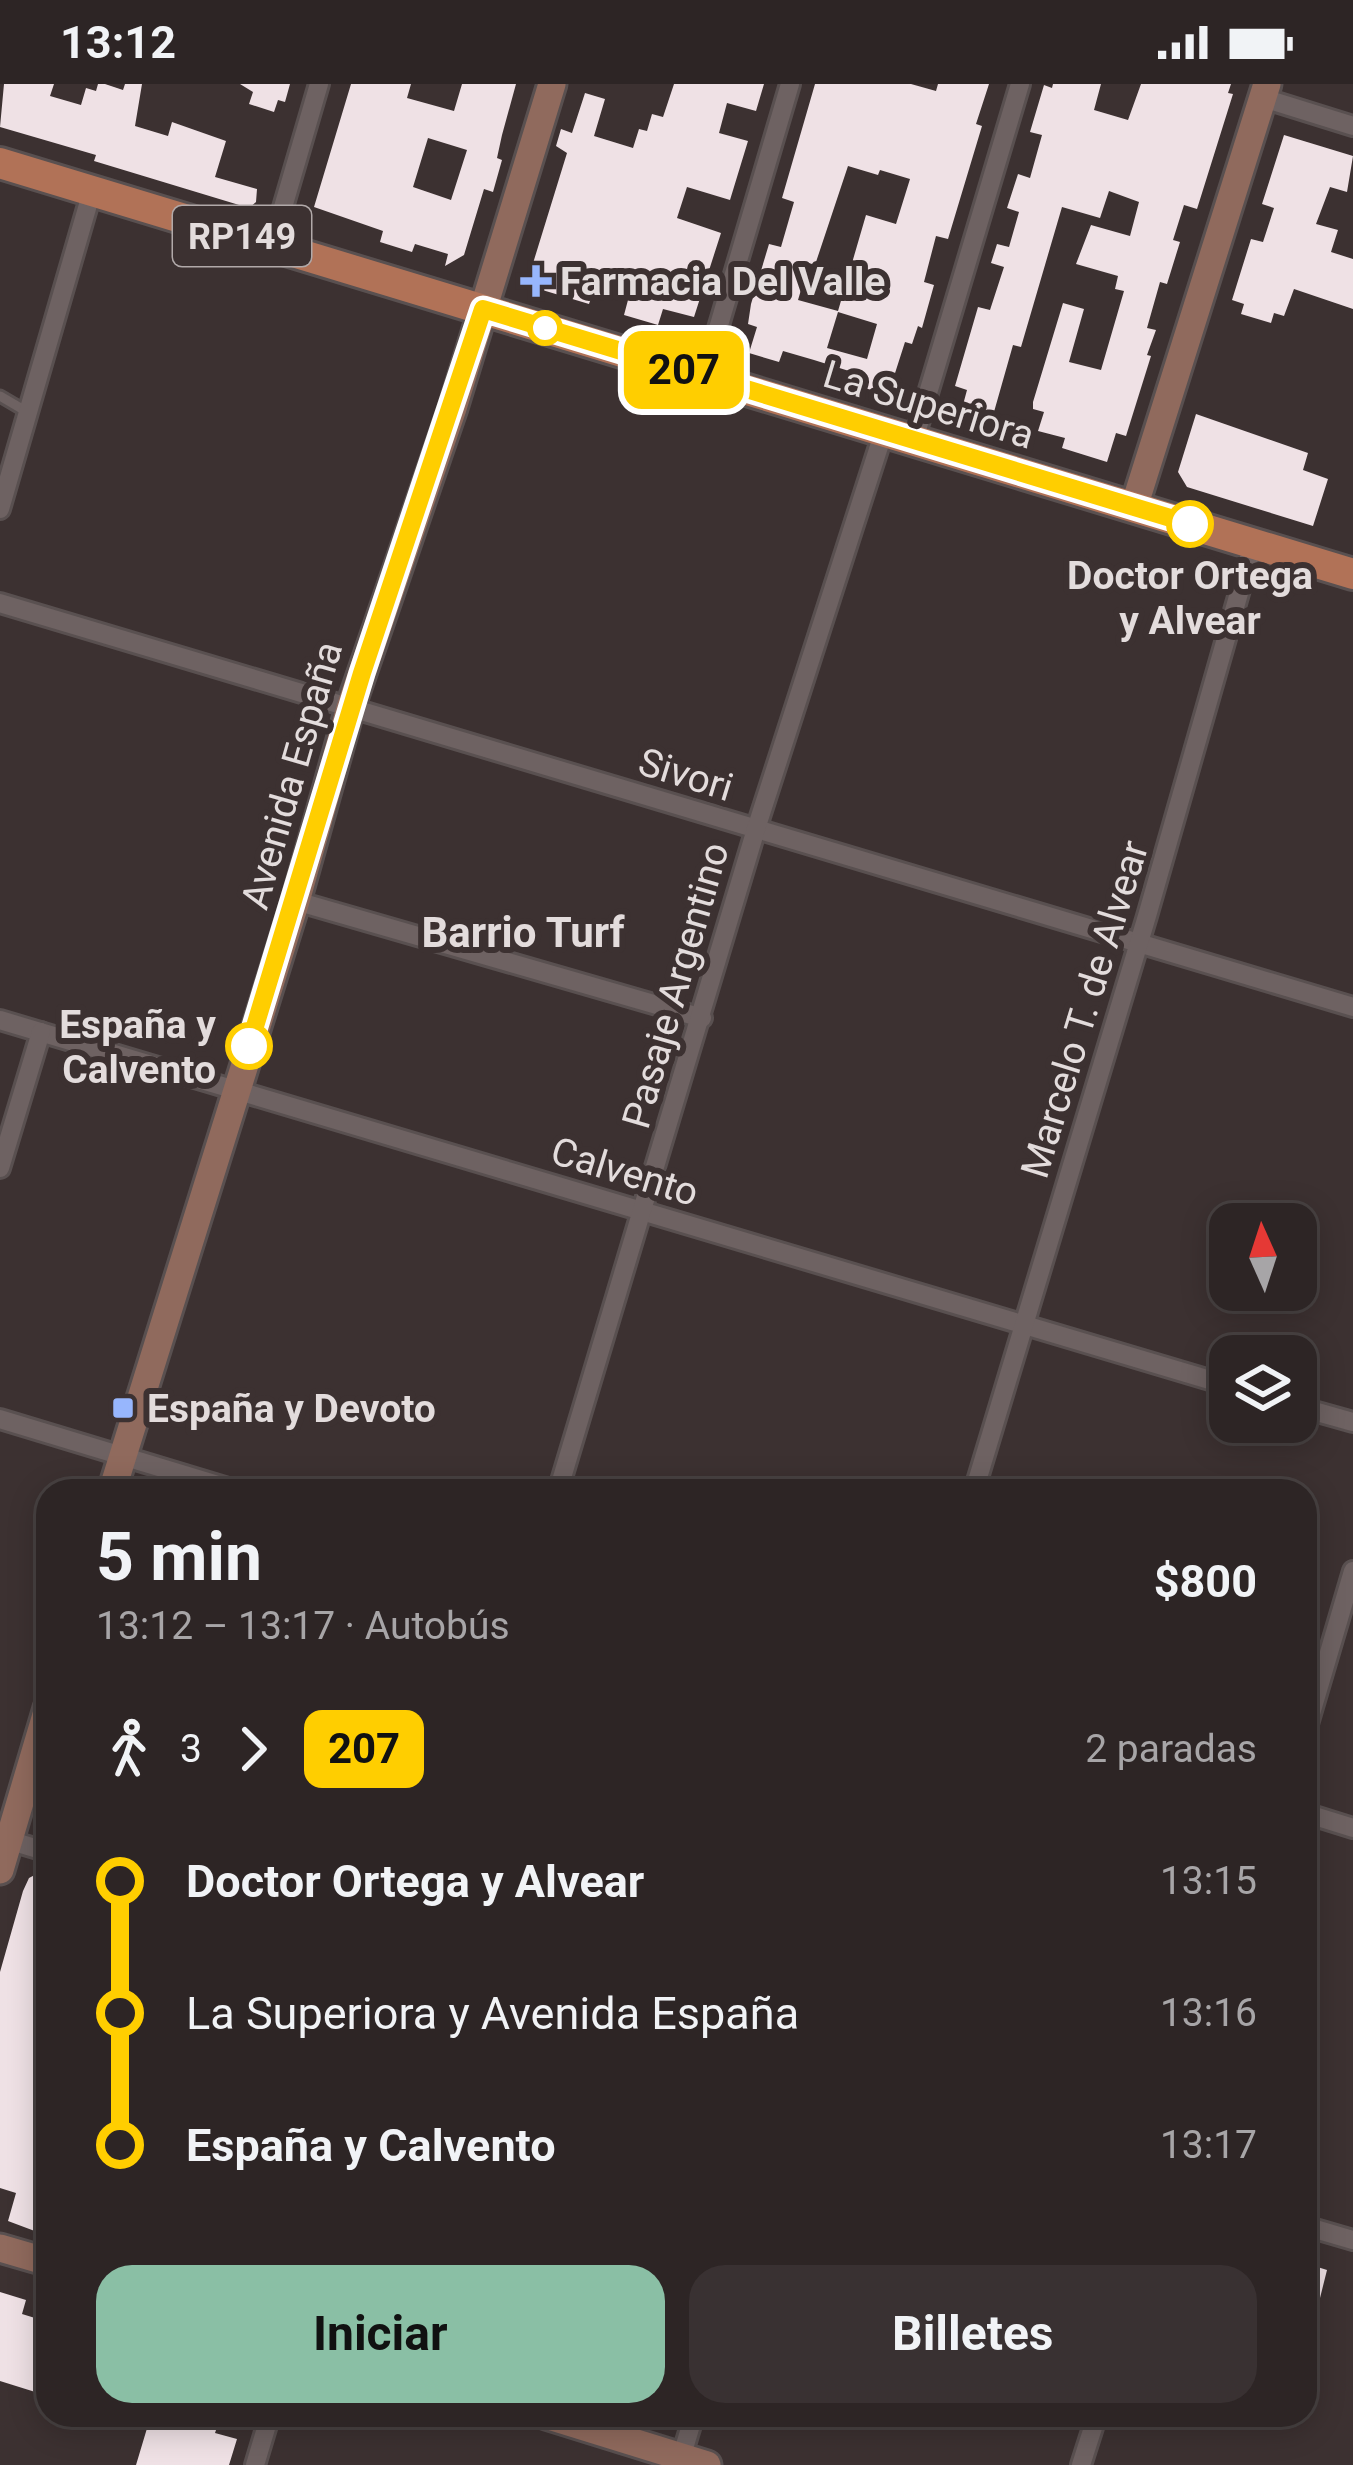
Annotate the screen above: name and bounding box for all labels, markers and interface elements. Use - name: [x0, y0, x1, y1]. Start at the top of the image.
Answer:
- text: 13:12: [60, 16, 176, 69]
- road number: RP149: [173, 206, 311, 266]
- place label: Farmacia Del Valle: [560, 259, 885, 305]
- marker: Farmacia Del Valle: [523, 268, 549, 294]
- unlabelled marker: [529, 312, 561, 344]
- line badge: 207: [615, 331, 753, 409]
- text: 207: [648, 345, 720, 394]
- street label: La Superiora: [818, 351, 1040, 459]
- marker: Doctor Ortega y Alvear: [1168, 502, 1212, 546]
- place label: Doctor Ortega y Alvear: [1067, 553, 1313, 644]
- street label: Avenida España: [232, 636, 352, 914]
- street label: Sivori: [633, 739, 738, 811]
- street label: Marcelo T. de Alvear: [1012, 835, 1158, 1183]
- street label: Pasaje Argentino: [613, 837, 739, 1133]
- district label: Barrio Turf: [421, 908, 625, 957]
- place label: España y Calvento: [59, 1002, 216, 1093]
- marker: España y Calvento: [227, 1024, 271, 1068]
- street label: Calvento: [546, 1128, 704, 1216]
- north arrow: [1209, 1203, 1317, 1311]
- map controls: [1209, 1203, 1317, 1443]
- button: layers: [1209, 1335, 1317, 1443]
- place label: España y Devoto: [147, 1386, 436, 1432]
- marker: España y Devoto: [110, 1395, 136, 1421]
- text: 5 min: [96, 1519, 262, 1596]
- text: $800: [1154, 1555, 1257, 1608]
- text: 13:12 – 13:17 · Autobús: [96, 1603, 510, 1649]
- icon: walk: [96, 1716, 162, 1782]
- icon: forward: [220, 1716, 286, 1782]
- text: 207: [328, 1724, 400, 1773]
- text: 3: [180, 1726, 202, 1772]
- text: 2 paradas: [1085, 1726, 1257, 1772]
- text: Doctor Ortega y Alvear: [186, 1855, 644, 1908]
- text: 13:15: [1160, 1858, 1257, 1904]
- text: La Superiora y Avenida España: [186, 1987, 799, 2040]
- text: 13:16: [1160, 1990, 1257, 2036]
- text: España y Calvento: [186, 2119, 556, 2172]
- text: 13:17: [1160, 2122, 1257, 2168]
- button: Iniciar: [96, 2265, 665, 2403]
- button: Billetes: [689, 2265, 1257, 2403]

